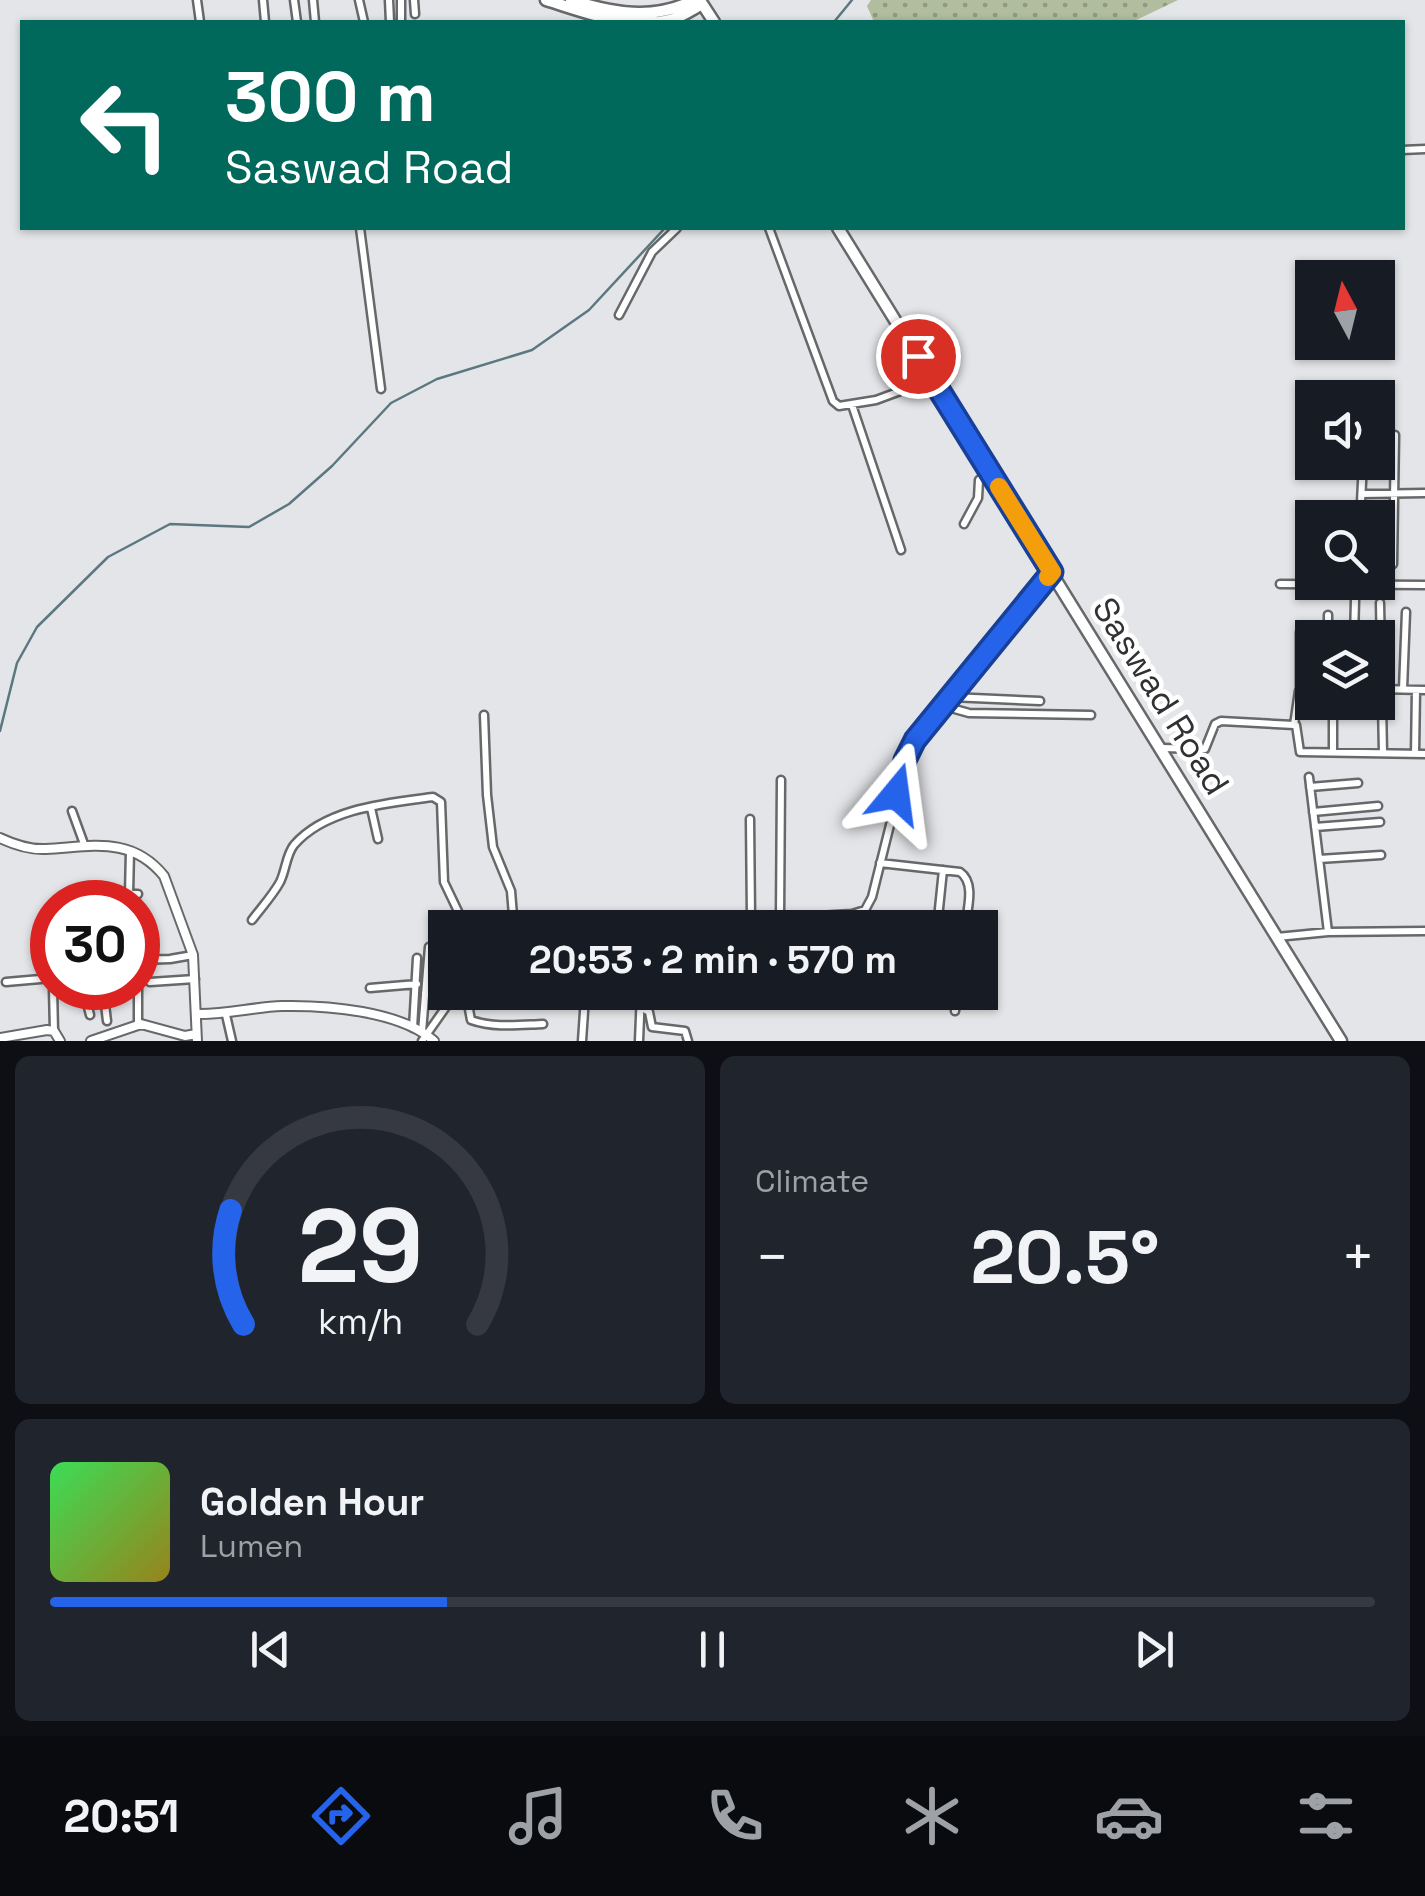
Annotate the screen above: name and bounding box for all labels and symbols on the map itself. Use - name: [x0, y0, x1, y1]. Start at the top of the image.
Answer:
- north arrow: [1295, 260, 1395, 360]
- pin: [876, 314, 961, 399]
- street label: Saswad Road: [1083, 589, 1239, 803]
- position arrow: [844, 742, 948, 846]
- speed limit sign: 30: [30, 880, 160, 1010]

